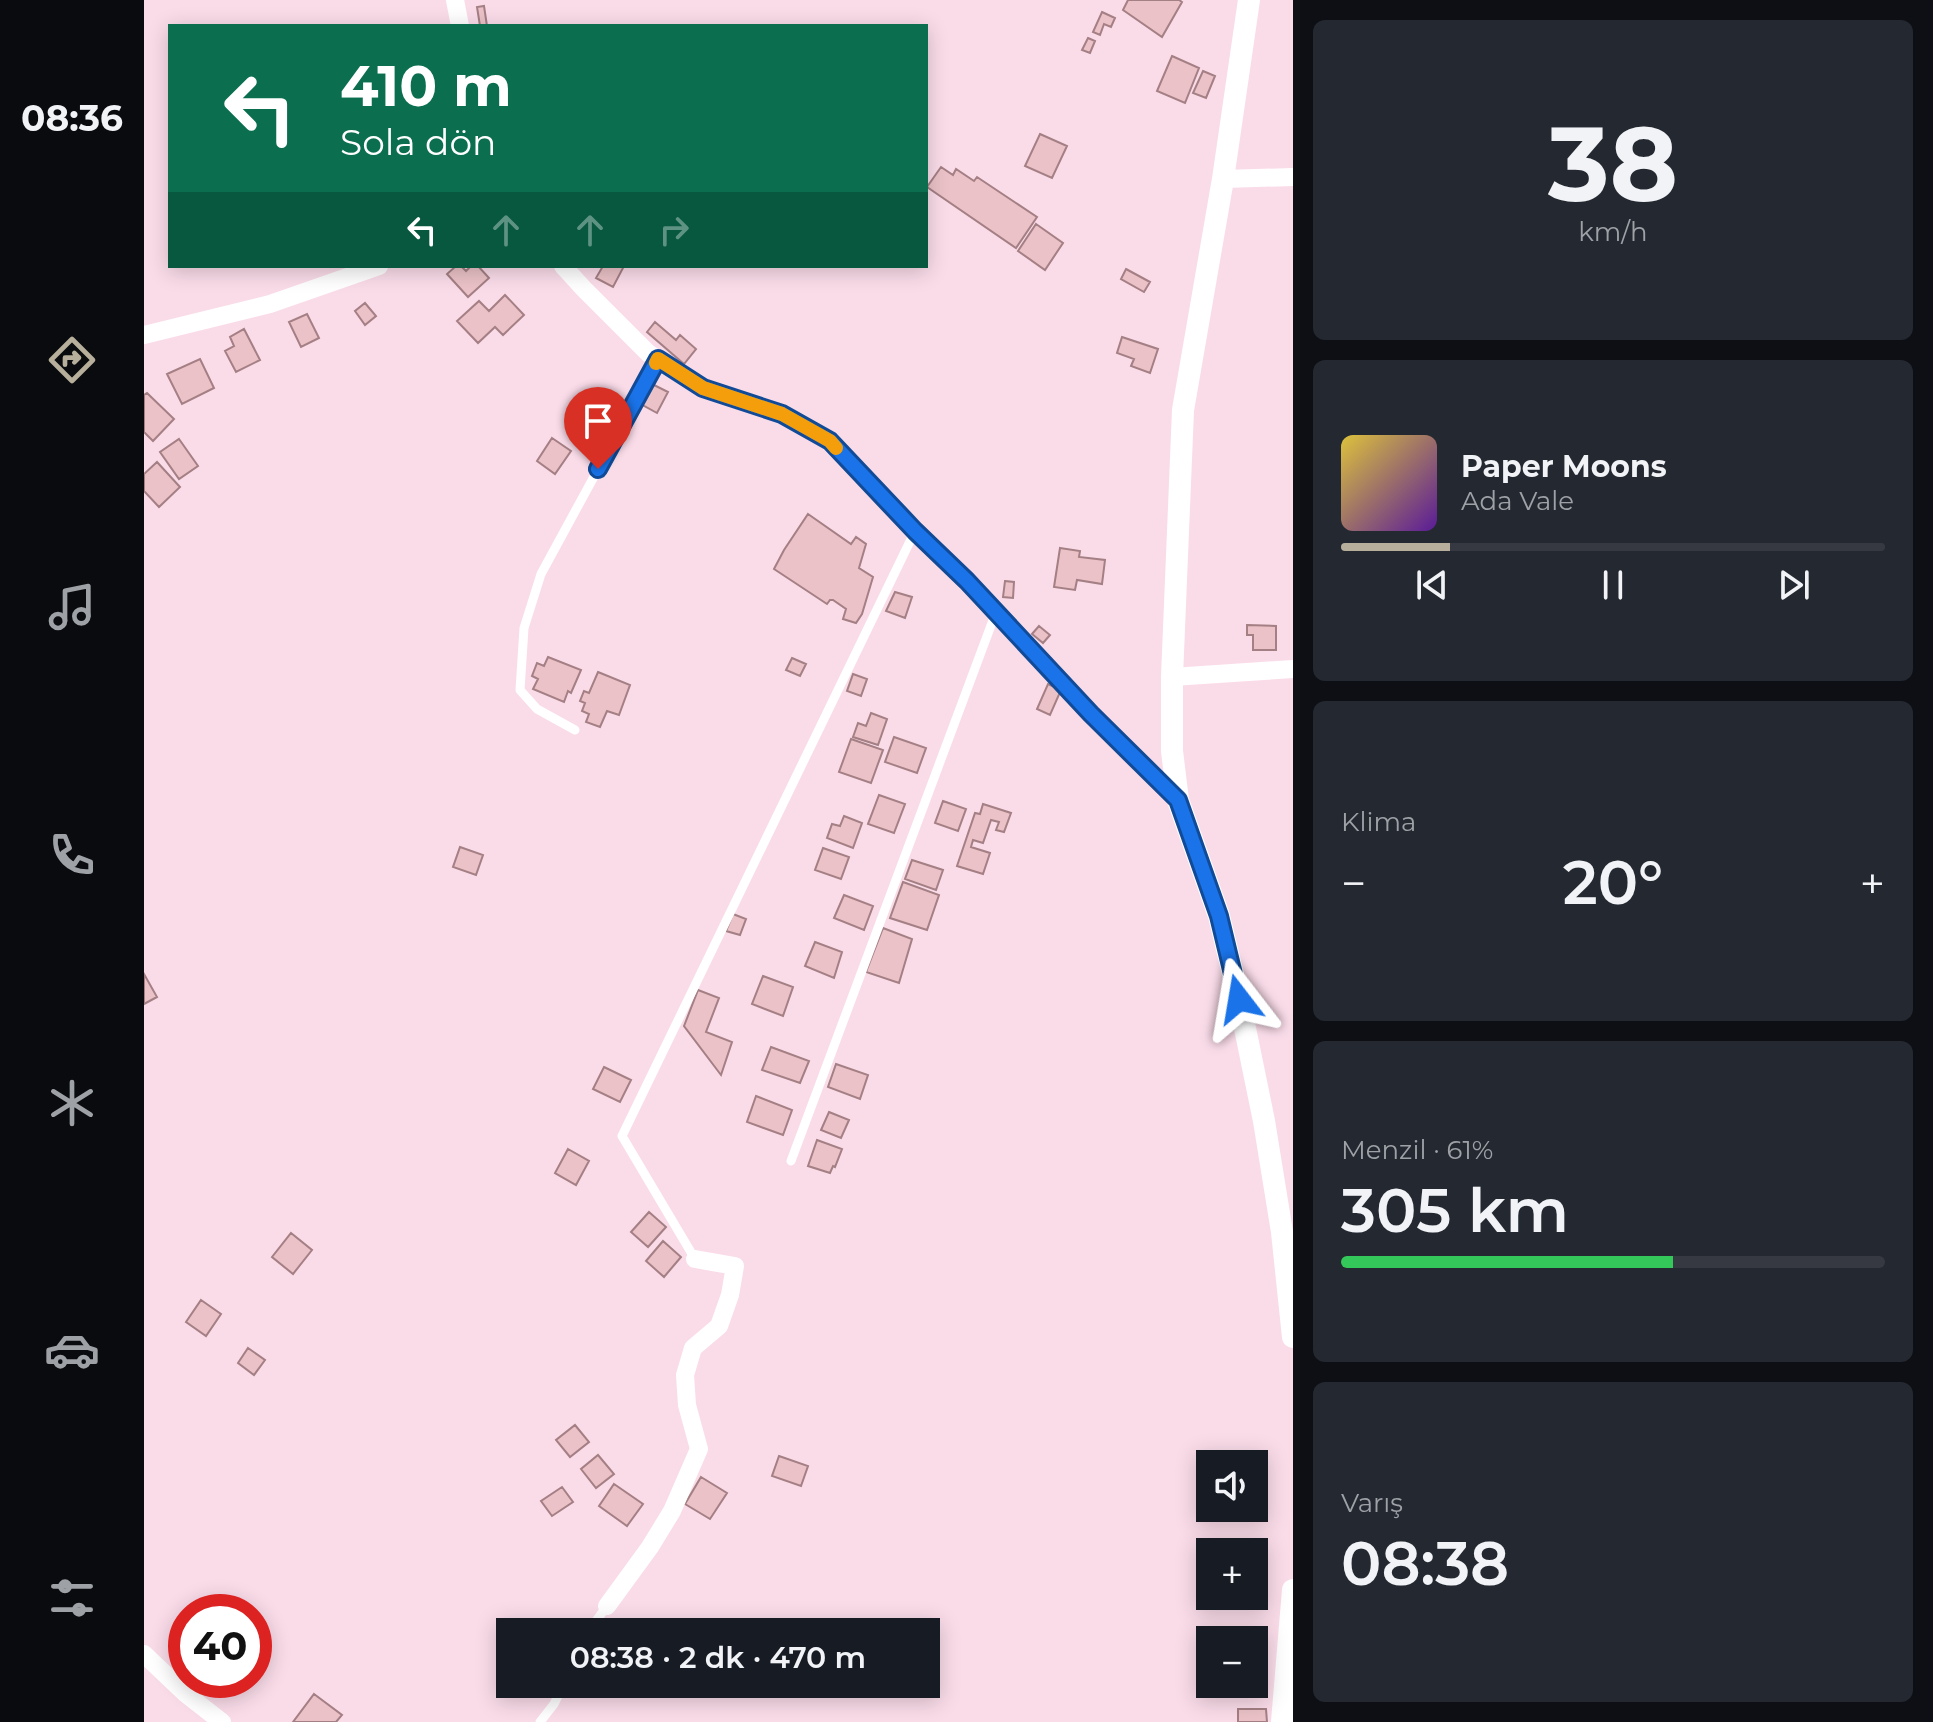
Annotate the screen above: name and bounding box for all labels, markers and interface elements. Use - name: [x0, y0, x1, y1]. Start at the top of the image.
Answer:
- text: 410 m: [340, 52, 512, 120]
- icon: left: [208, 56, 312, 160]
- text: 08:36: [21, 96, 123, 140]
- text: 38: [1548, 100, 1678, 227]
- text: Sola dön: [340, 120, 496, 164]
- icon: left: [400, 208, 444, 252]
- icon: ahead: [484, 208, 528, 252]
- icon: ahead: [568, 208, 612, 252]
- icon: right: [652, 208, 696, 252]
- text: km/h: [1578, 216, 1648, 248]
- icon: directions: [44, 332, 100, 388]
- pin: [564, 387, 632, 469]
- icon: arrive: [576, 399, 620, 443]
- text: Paper Moons: [1461, 448, 1667, 485]
- text: Ada Vale: [1461, 485, 1574, 517]
- icon: previous: [1410, 563, 1454, 607]
- icon: pause: [1591, 563, 1635, 607]
- icon: next: [1772, 563, 1816, 607]
- icon: music: [44, 579, 100, 635]
- text: Klima: [1341, 806, 1416, 838]
- icon: phone: [44, 827, 100, 883]
- text: 20°: [1563, 846, 1663, 919]
- text: −: [1341, 856, 1366, 910]
- text: +: [1860, 856, 1885, 910]
- position arrow: [1197, 957, 1281, 1041]
- icon: climate: [44, 1075, 100, 1131]
- text: Menzil · 61%: [1341, 1134, 1493, 1166]
- text: 305 km: [1341, 1174, 1569, 1247]
- icon: car: [44, 1322, 100, 1378]
- map controls: [1196, 1450, 1268, 1698]
- button: sound: [1196, 1450, 1268, 1522]
- text: Varış: [1341, 1487, 1403, 1519]
- text: 08:38: [1341, 1527, 1509, 1600]
- button: +: [1196, 1538, 1268, 1610]
- icon: filters: [44, 1570, 100, 1626]
- speed limit sign: 40: [168, 1594, 272, 1698]
- button: −: [1196, 1626, 1268, 1698]
- text: 08:38 · 2 dk · 470 m: [570, 1639, 866, 1676]

